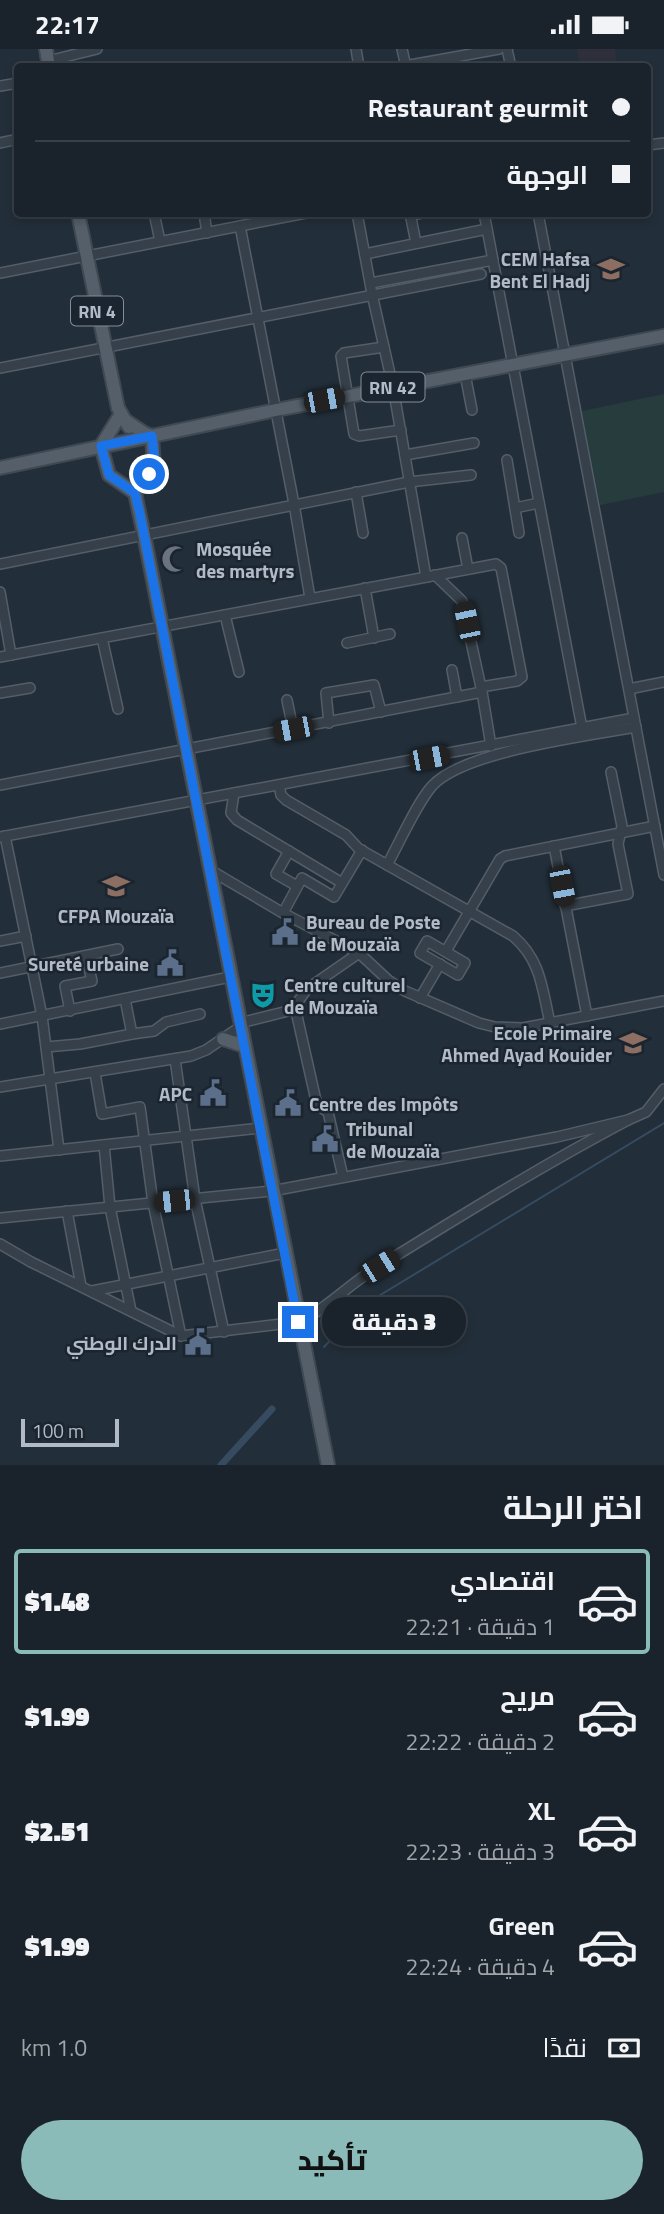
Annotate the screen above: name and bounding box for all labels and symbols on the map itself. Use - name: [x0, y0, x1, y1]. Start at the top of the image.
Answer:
- place label: CEM Hafsa Bent El Hadj: [489, 244, 590, 295]
- school or university icon: CEM Hafsa Bent El Hadj: [596, 254, 626, 284]
- road number: RN 4: [71, 297, 123, 325]
- road number: RN 42: [362, 373, 424, 401]
- car: [302, 386, 347, 414]
- route start: [133, 458, 165, 490]
- place label: Mosquée des martyrs: [196, 534, 294, 585]
- mosque icon: Mosquée des martyrs: [160, 544, 190, 574]
- car: [453, 599, 482, 645]
- car: [271, 715, 316, 743]
- car: [407, 744, 452, 772]
- car: [548, 863, 577, 909]
- school or university icon: CFPA Mouzaïa: [101, 871, 131, 901]
- place label: CFPA Mouzaïa: [58, 901, 175, 930]
- place label: Bureau de Poste de Mouzaïa: [306, 907, 441, 958]
- public building icon: Bureau de Poste de Mouzaïa: [270, 917, 300, 947]
- public building icon: Sureté urbaine: [155, 948, 185, 978]
- place label: Sureté urbaine: [28, 949, 149, 978]
- place label: Centre culturel de Mouzaïa: [284, 970, 406, 1021]
- theatre icon: Centre culturel de Mouzaïa: [248, 980, 278, 1010]
- place label: Ecole Primaire Ahmed Ayad Kouider: [441, 1018, 612, 1069]
- school or university icon: Ecole Primaire Ahmed Ayad Kouider: [618, 1028, 648, 1058]
- public building icon: APC: [198, 1078, 228, 1108]
- place label: APC: [159, 1079, 192, 1108]
- public building icon: Centre des Impôts: [273, 1088, 303, 1118]
- place label: Centre des Impôts: [309, 1089, 458, 1118]
- place label: Tribunal de Mouzaïa: [346, 1114, 440, 1165]
- public building icon: Tribunal de Mouzaïa: [310, 1124, 340, 1154]
- car: [153, 1188, 196, 1214]
- car: [357, 1246, 404, 1286]
- callout: 3 دقيقة: [322, 1297, 466, 1347]
- route end: [282, 1306, 314, 1338]
- public building icon: الدرك الوطني: [183, 1327, 213, 1357]
- place label: الدرك الوطني: [66, 1328, 177, 1359]
- scale bar: [21, 1416, 119, 1448]

